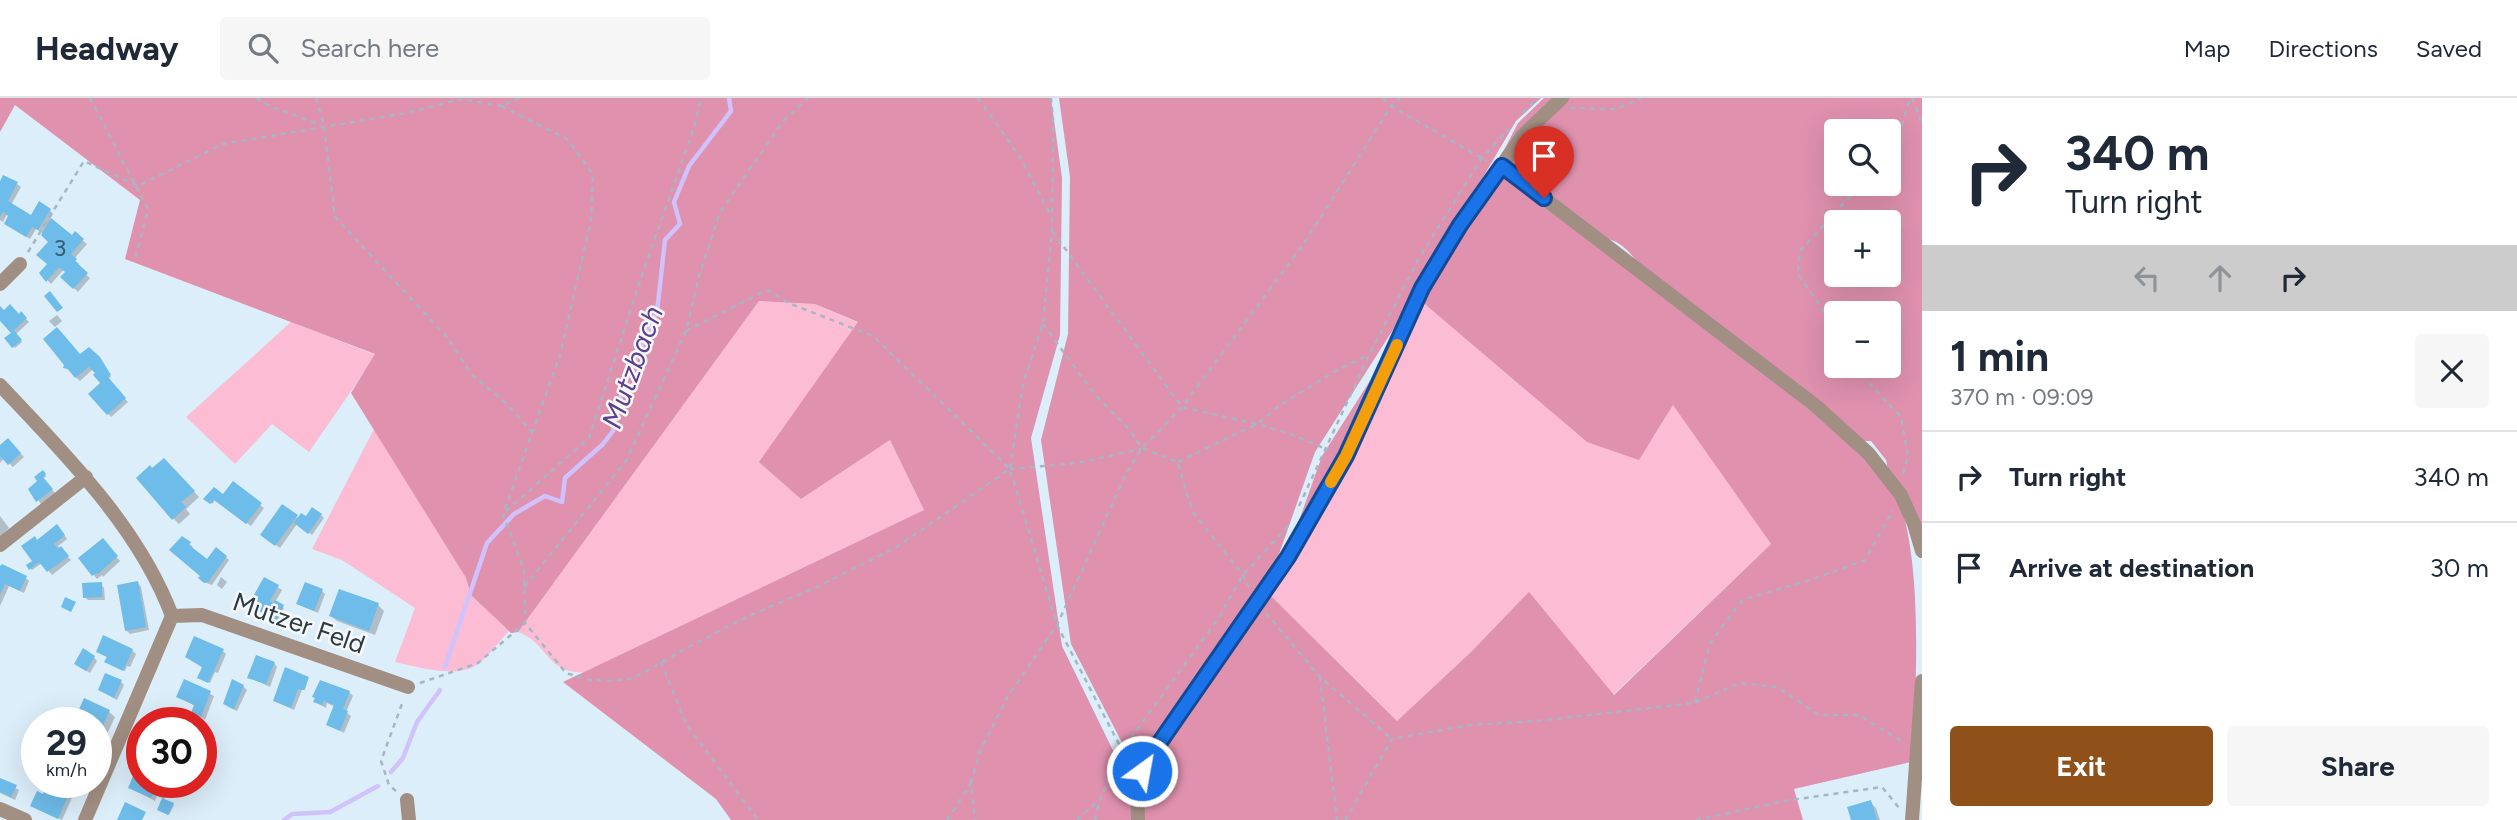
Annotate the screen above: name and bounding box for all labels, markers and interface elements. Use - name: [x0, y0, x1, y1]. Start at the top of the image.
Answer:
- search box: [220, 17, 710, 80]
- text: Headway: [35, 29, 178, 68]
- icon: search: [244, 29, 282, 67]
- text: Search here: [300, 32, 439, 64]
- text: Map: [2184, 34, 2230, 63]
- text: Directions: [2268, 34, 2378, 63]
- text: Saved: [2416, 34, 2482, 63]
- map controls: [1824, 119, 1901, 378]
- button: search: [1824, 119, 1901, 196]
- text: 340 m: [2065, 123, 2209, 182]
- pin: [1514, 126, 1574, 198]
- icon: right: [1950, 126, 2041, 217]
- icon: arrive: [1525, 137, 1563, 175]
- text: Turn right: [2065, 183, 2203, 221]
- button: +: [1824, 210, 1901, 287]
- house number: 3: [54, 234, 66, 262]
- icon: left: [2128, 259, 2166, 297]
- icon: ahead: [2201, 259, 2239, 297]
- icon: right: [2274, 259, 2312, 297]
- water label: Mutzbach: [594, 301, 670, 433]
- button: −: [1824, 301, 1901, 378]
- text: 1 min: [1950, 331, 2049, 382]
- button: close: [2415, 334, 2489, 408]
- text: 370 m · 09:09: [1950, 383, 2093, 411]
- icon: right: [1950, 458, 1988, 496]
- text: Turn right: [2009, 461, 2126, 493]
- text: 340 m: [2413, 461, 2489, 493]
- icon: arrive: [1950, 549, 1988, 587]
- text: Arrive at destination: [2009, 552, 2254, 584]
- text: 30 m: [2430, 552, 2489, 584]
- street label: Mutzer Feld: [229, 585, 369, 661]
- speed limit sign: 30: [126, 707, 217, 798]
- text: 29: [46, 722, 87, 764]
- button: Exit: [1950, 726, 2213, 806]
- button: Share: [2227, 726, 2489, 806]
- position arrow: [1105, 734, 1179, 808]
- text: km/h: [46, 759, 87, 781]

